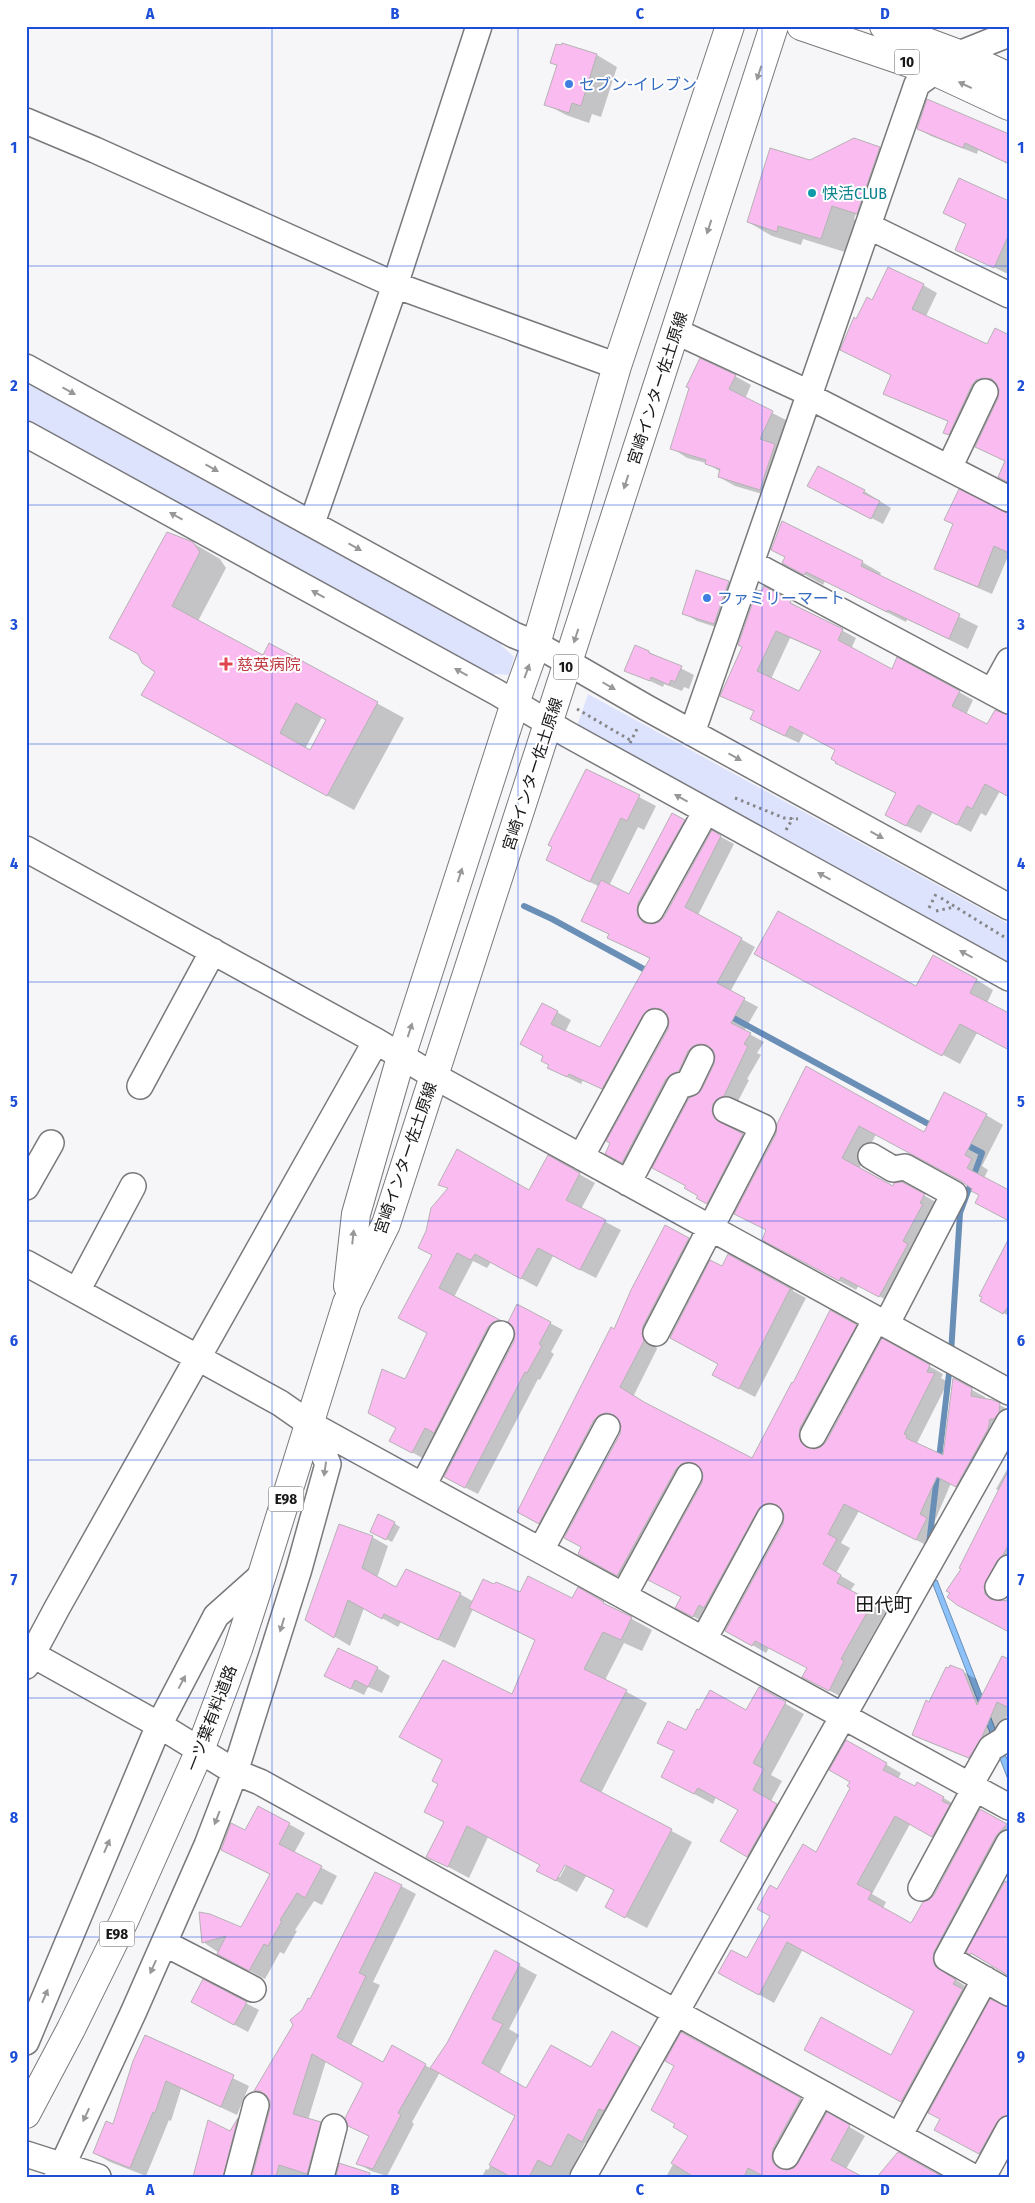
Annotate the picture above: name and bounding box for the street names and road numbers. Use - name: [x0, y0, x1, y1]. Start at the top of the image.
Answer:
- road number: 10: [894, 50, 920, 74]
- street label: 宮崎インター佐土原線: [624, 309, 691, 467]
- road number: 10: [554, 654, 578, 680]
- street label: 宮崎インター佐土原線: [499, 695, 566, 853]
- street label: 宮崎インター佐土原線: [370, 1079, 441, 1237]
- road number: E98: [268, 1486, 304, 1512]
- street label: 一ツ葉有料道路: [183, 1662, 240, 1774]
- road number: E98: [100, 1922, 134, 1946]

